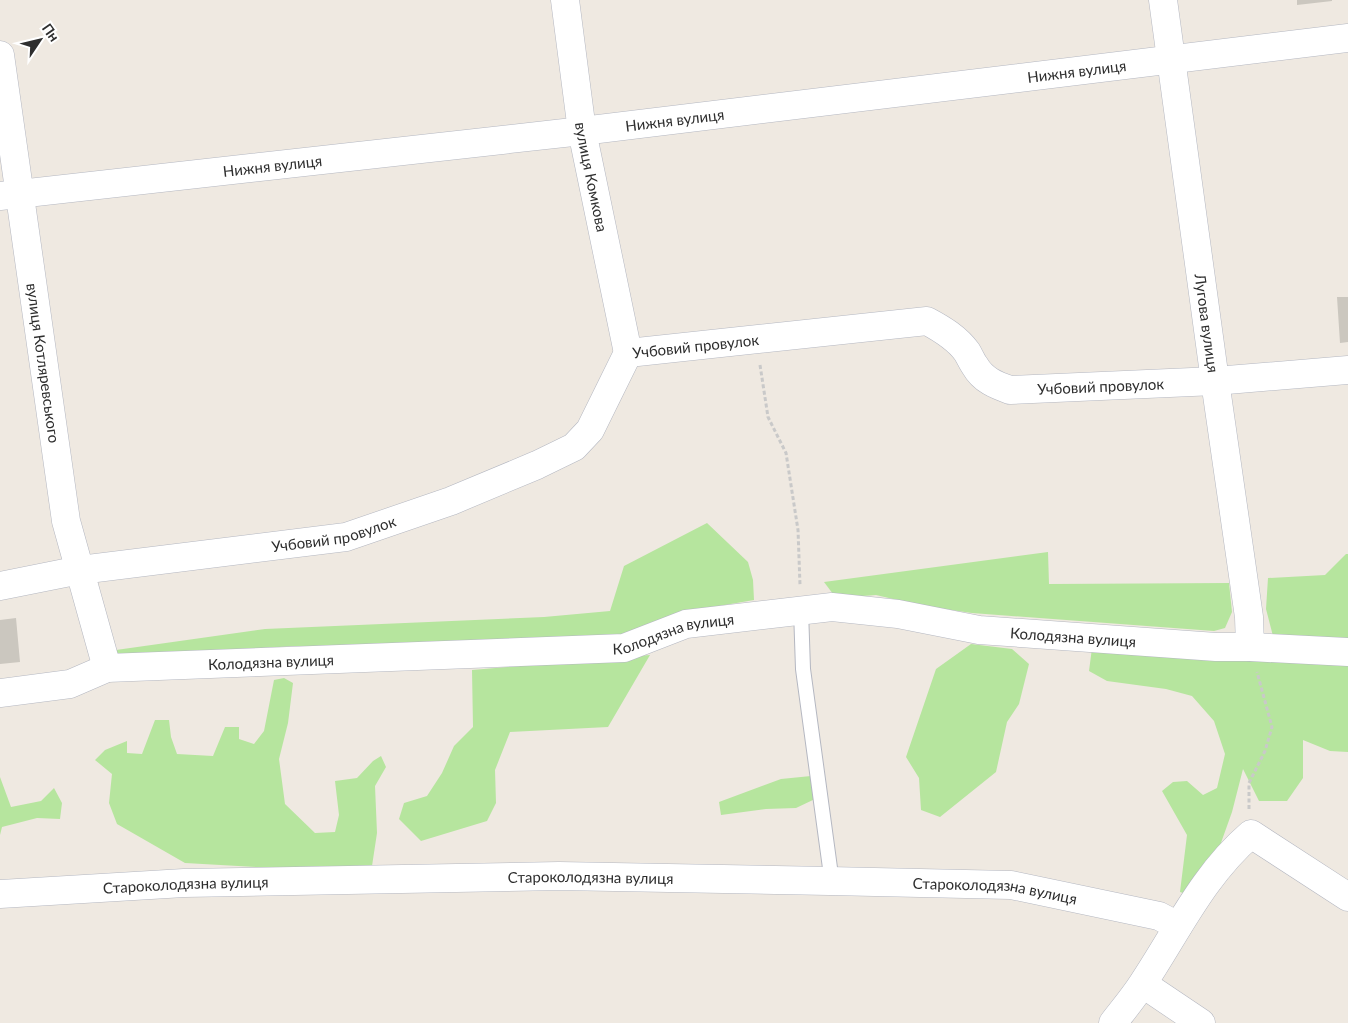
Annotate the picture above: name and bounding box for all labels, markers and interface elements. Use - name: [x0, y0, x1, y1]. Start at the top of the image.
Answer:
- north arrow: [15, 15, 65, 65]
- text: Пн: [39, 20, 63, 45]
- street label: Нижня вулиця: [1026, 56, 1127, 86]
- street label: Нижня вулиця: [624, 105, 725, 135]
- street label: вулиця Комкова: [572, 121, 612, 233]
- street label: Нижня вулиця: [222, 151, 323, 180]
- street label: Лугова вулиця: [1191, 271, 1223, 374]
- street label: вулиця Котляревського: [23, 282, 64, 444]
- street label: Учбовий провулок: [632, 330, 760, 361]
- street label: Учбовий провулок: [1037, 374, 1165, 398]
- street label: Учбовий провулок: [270, 512, 398, 555]
- street label: Колодязна вулиця: [612, 609, 735, 657]
- street label: Колодязна вулиця: [1010, 623, 1137, 650]
- street label: Колодязна вулиця: [208, 650, 334, 673]
- street label: Староколодязна вулиця: [508, 867, 674, 887]
- street label: Староколодязна вулиця: [102, 872, 269, 897]
- street label: Староколодязна вулиця: [912, 874, 1079, 908]

